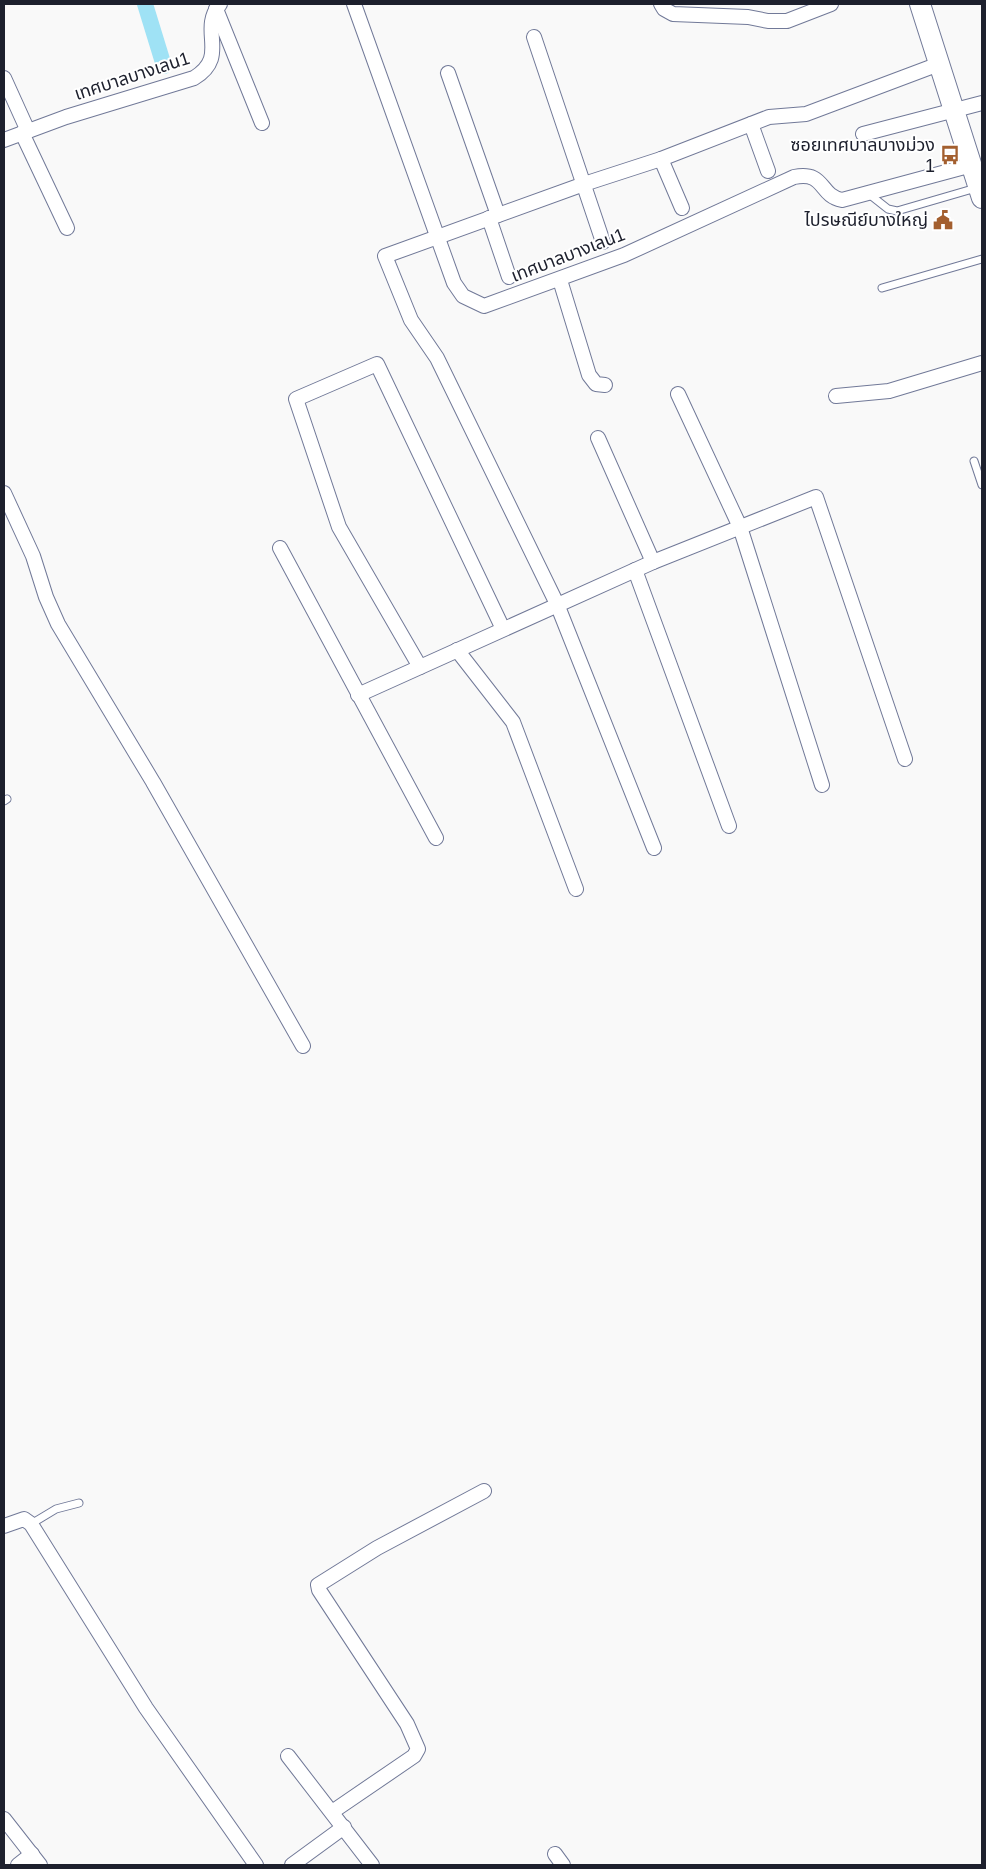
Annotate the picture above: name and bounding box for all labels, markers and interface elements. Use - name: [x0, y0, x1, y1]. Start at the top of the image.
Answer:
- street label: เทศบาลบางเลน1: [72, 48, 192, 104]
- place label: ซอยเทศบาลบางม่วง 1: [791, 135, 935, 176]
- bus stop icon: ซอยเทศบาลบางม่วง 1: [939, 144, 961, 166]
- public building icon: ไปรษณีย์บางใหญ่: [932, 209, 954, 231]
- place label: ไปรษณีย์บางใหญ่: [804, 210, 928, 230]
- street label: เทศบาลบางเลน1: [508, 224, 628, 286]

